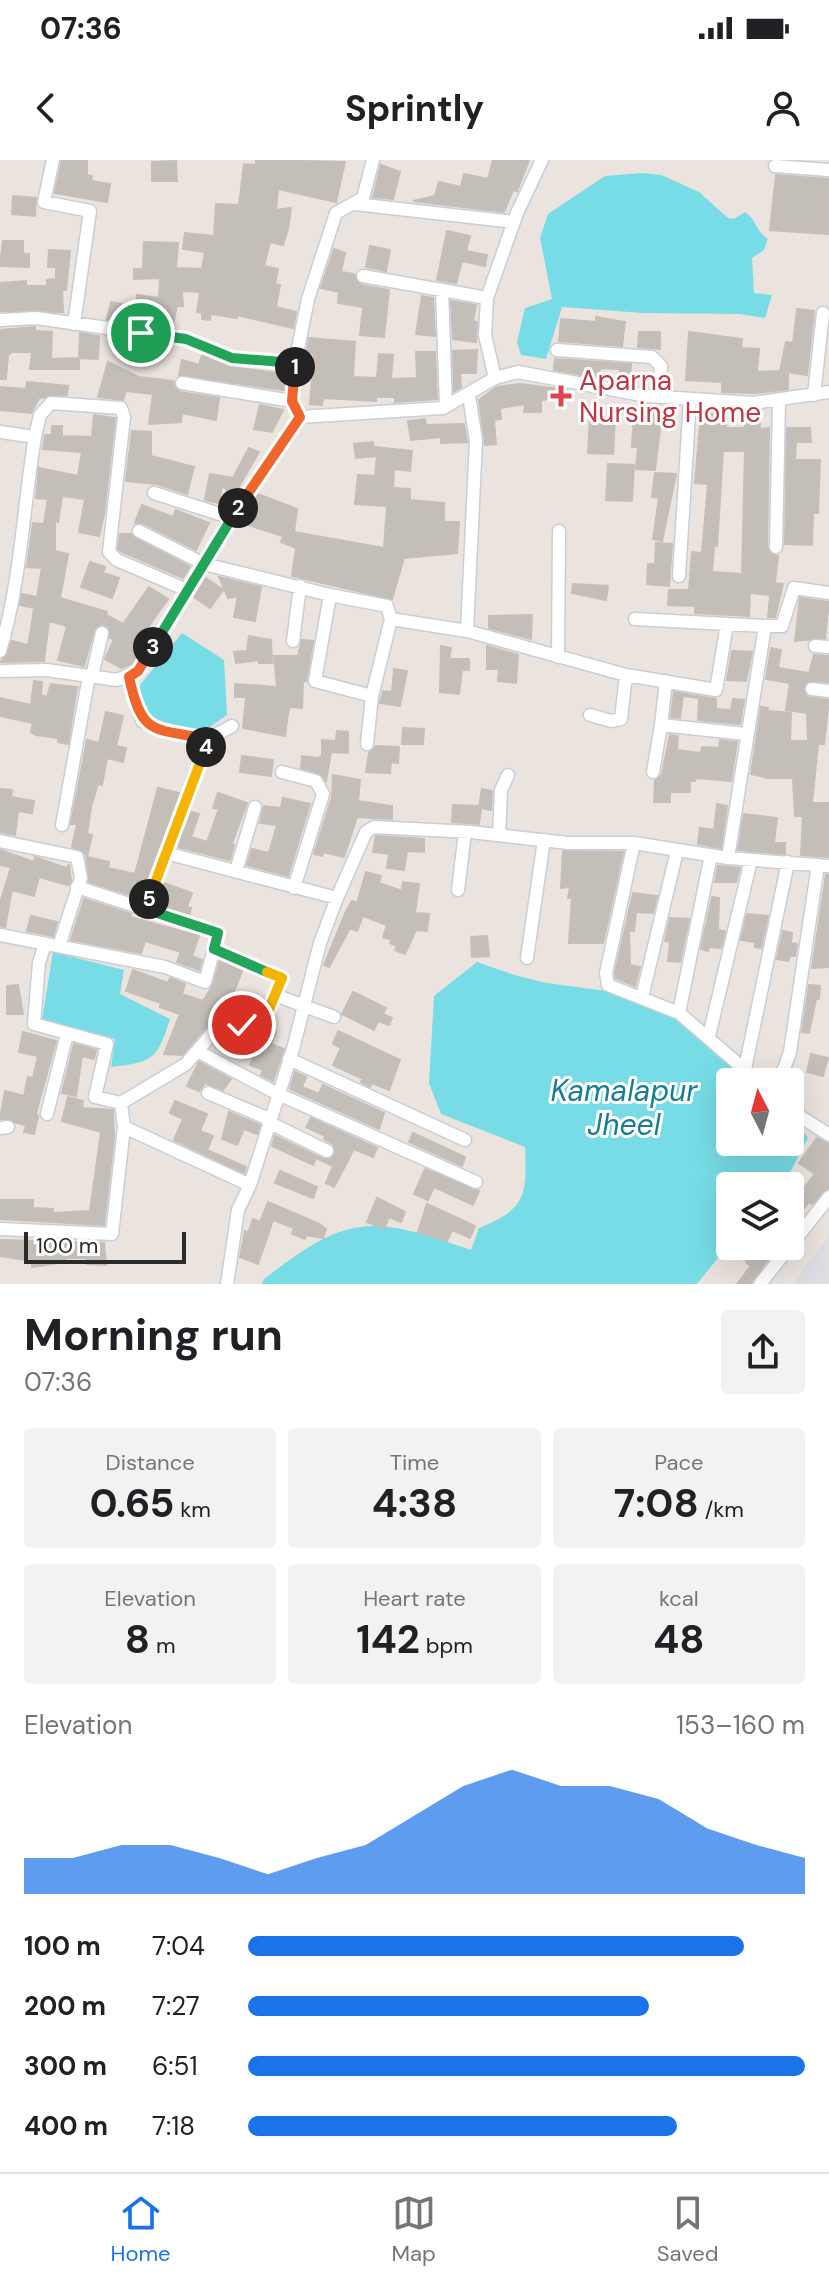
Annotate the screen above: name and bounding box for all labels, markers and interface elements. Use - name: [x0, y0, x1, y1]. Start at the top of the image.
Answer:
- text: 07:36: [40, 9, 122, 48]
- text: Sprintly: [345, 85, 484, 132]
- icon: back: [24, 86, 68, 130]
- icon: person: [761, 86, 805, 130]
- pin: [107, 299, 175, 367]
- icon: arrive: [119, 311, 163, 355]
- pin: 1: [275, 347, 315, 387]
- text: 1: [291, 352, 299, 381]
- place label: Aparna Nursing Home: [579, 362, 761, 431]
- marker: Aparna Nursing Home: [550, 385, 572, 407]
- pin: 2: [218, 488, 258, 528]
- text: 2: [232, 493, 244, 522]
- pin: 3: [133, 627, 173, 667]
- text: 3: [146, 632, 160, 661]
- pin: 4: [186, 727, 226, 767]
- text: 4: [199, 732, 213, 761]
- pin: 5: [129, 879, 169, 919]
- text: 5: [142, 884, 156, 913]
- pin: [208, 991, 276, 1059]
- icon: check: [220, 1003, 264, 1047]
- north arrow: [716, 1068, 804, 1156]
- map controls: [716, 1068, 804, 1260]
- water label: Kamalapur Jheel: [551, 1071, 698, 1144]
- button: layers: [716, 1172, 804, 1260]
- scale bar: [24, 1228, 186, 1264]
- text: 100 m: [36, 1231, 98, 1260]
- text: Morning run: [24, 1306, 283, 1364]
- button: share: [721, 1310, 805, 1394]
- text: 07:36: [24, 1365, 92, 1399]
- text: Distance: [106, 1448, 195, 1477]
- text: Time: [390, 1448, 439, 1477]
- text: Pace: [654, 1448, 703, 1477]
- text: 0.65: [89, 1477, 174, 1529]
- text: 4:38: [372, 1477, 457, 1529]
- text: 7:08: [614, 1477, 699, 1529]
- text: km: [174, 1495, 211, 1524]
- text: /km: [699, 1495, 744, 1524]
- text: Elevation: [104, 1584, 196, 1613]
- text: Heart rate: [363, 1584, 466, 1613]
- text: kcal: [659, 1584, 699, 1613]
- text: 8: [125, 1613, 150, 1665]
- text: 142: [356, 1613, 420, 1665]
- text: 48: [653, 1613, 704, 1665]
- text: m: [150, 1631, 176, 1660]
- text: bpm: [420, 1631, 473, 1660]
- text: Elevation: [24, 1708, 132, 1742]
- text: 153–160 m: [676, 1708, 805, 1742]
- text: 100 m: [24, 1929, 101, 1963]
- text: 7:04: [152, 1929, 205, 1963]
- text: 200 m: [24, 1989, 106, 2023]
- text: 7:27: [152, 1989, 200, 2023]
- text: 300 m: [24, 2049, 107, 2083]
- text: 6:51: [152, 2049, 198, 2083]
- text: 400 m: [24, 2109, 108, 2143]
- text: 7:18: [152, 2109, 195, 2143]
- tab: Home: [110, 2191, 171, 2268]
- tab: Map: [392, 2191, 436, 2268]
- tab: Saved: [657, 2191, 719, 2268]

